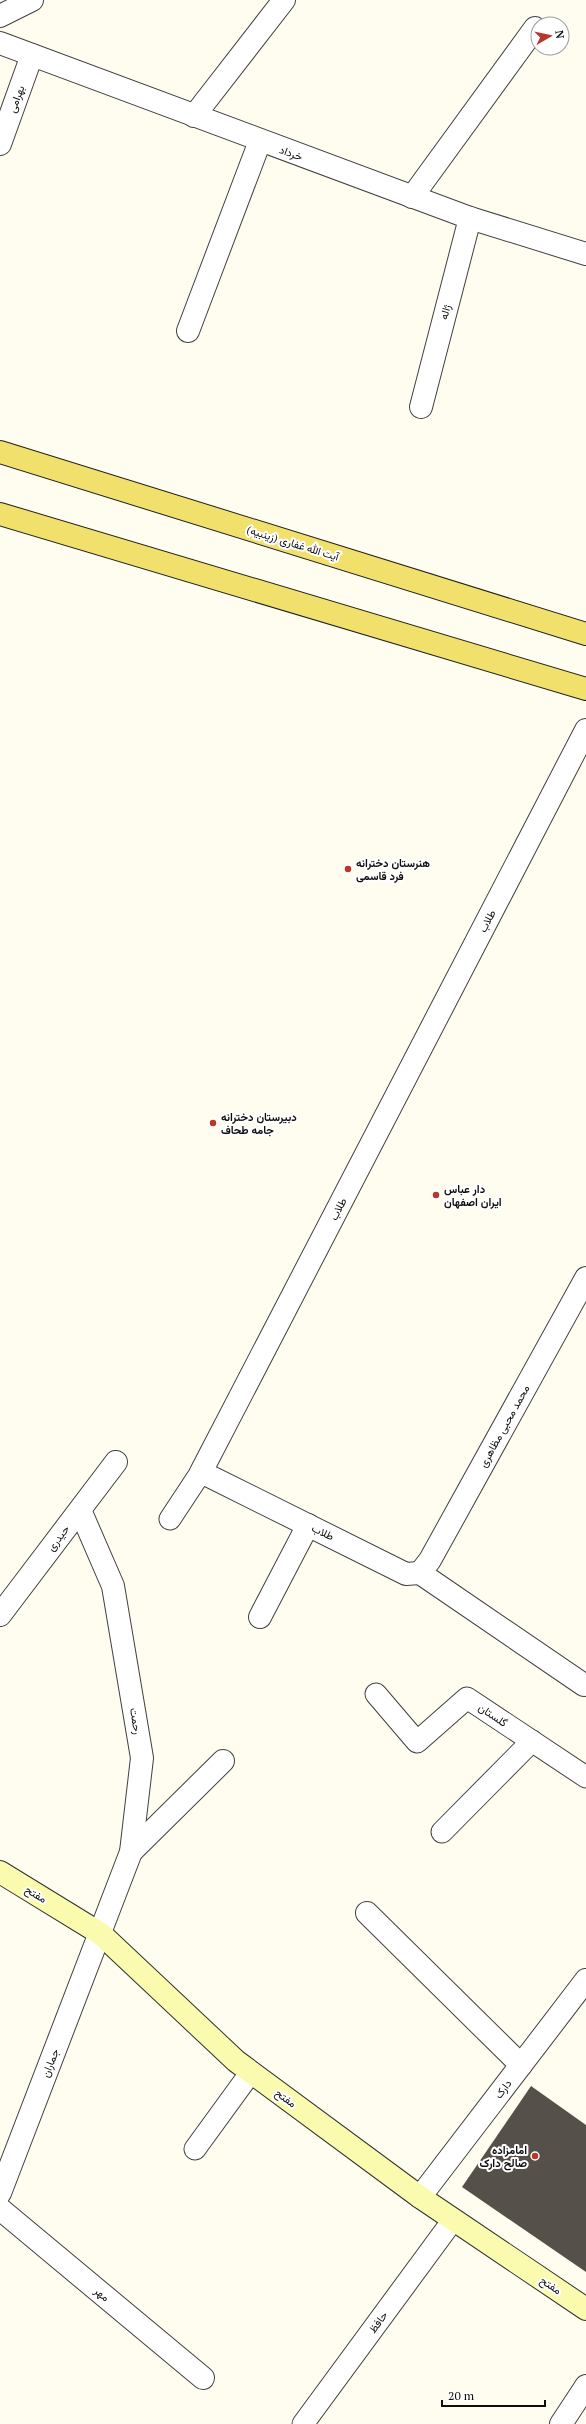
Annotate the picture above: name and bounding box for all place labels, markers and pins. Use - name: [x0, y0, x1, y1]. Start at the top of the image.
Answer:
- place label: هنرستان دخترانه فرد قاسمی: [356, 856, 430, 883]
- marker: هنرستان دخترانه فرد قاسمی: [343, 864, 353, 874]
- place label: دبیرستان دخترانه جامه طحاف: [221, 1110, 297, 1137]
- marker: دبیرستان دخترانه جامه طحاف: [208, 1118, 218, 1128]
- place label: دار عباس ایران اصفهان: [444, 1182, 502, 1209]
- marker: دار عباس ایران اصفهان: [431, 1190, 441, 1200]
- place label: امامزاده صالح دارک: [480, 2143, 527, 2171]
- marker: امامزاده صالح دارک: [530, 2151, 540, 2161]

